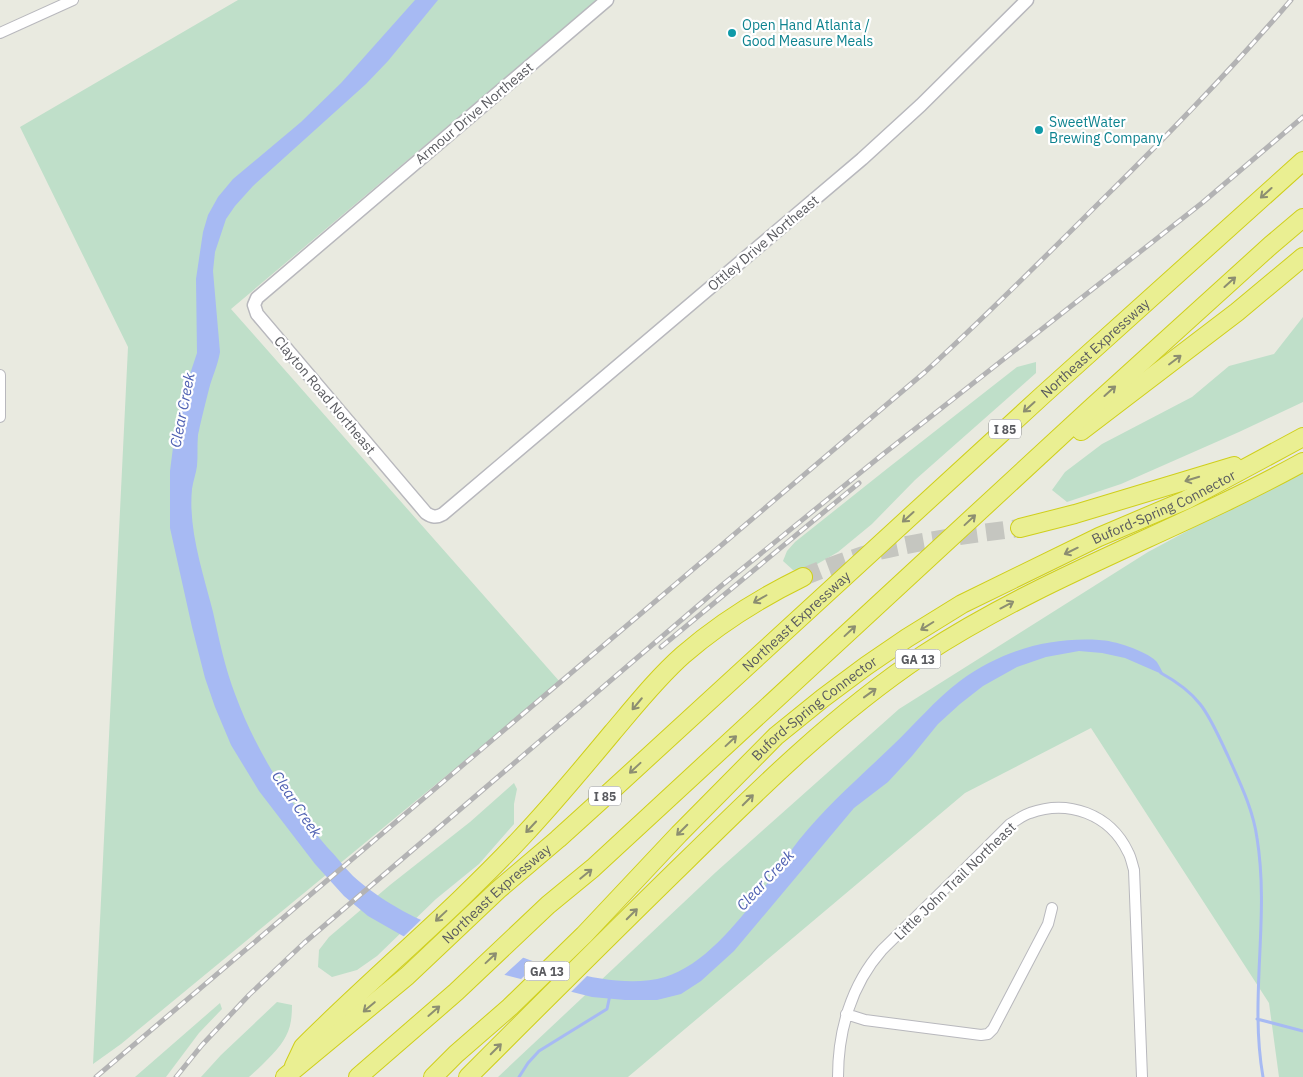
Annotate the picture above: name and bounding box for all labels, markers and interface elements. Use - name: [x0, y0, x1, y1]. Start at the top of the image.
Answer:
- place label: Open Hand Atlanta / Good Measure Meals: [742, 16, 874, 50]
- marker: Open Hand Atlanta / Good Measure Meals: [726, 27, 738, 39]
- street label: Armour Drive Northeast: [411, 58, 537, 168]
- place label: SweetWater Brewing Company: [1049, 113, 1163, 147]
- marker: SweetWater Brewing Company: [1033, 124, 1045, 136]
- one-way arrow: [1260, 187, 1273, 199]
- street label: Ottley Drive Northeast: [704, 191, 822, 295]
- one-way arrow: [1224, 276, 1237, 288]
- street label: Northeast Expressway: [1037, 294, 1153, 402]
- street label: Clayton Road Northeast: [270, 332, 380, 458]
- one-way arrow: [1168, 354, 1181, 365]
- water label: Clear Creek: [165, 371, 199, 449]
- one-way arrow: [1103, 385, 1116, 397]
- one-way arrow: [1022, 402, 1035, 413]
- road number: I 85: [989, 419, 1021, 438]
- street label: Buford-Spring Connector: [1089, 466, 1239, 548]
- one-way arrow: [1185, 474, 1201, 484]
- one-way arrow: [902, 511, 915, 523]
- one-way arrow: [963, 514, 976, 526]
- one-way arrow: [1064, 547, 1079, 556]
- street label: Northeast Expressway: [738, 567, 854, 675]
- one-way arrow: [753, 595, 767, 605]
- one-way arrow: [999, 600, 1013, 610]
- one-way arrow: [920, 621, 934, 631]
- one-way arrow: [844, 625, 857, 637]
- road number: GA 13: [896, 650, 940, 669]
- street label: Buford-Spring Connector: [748, 652, 880, 764]
- one-way arrow: [863, 688, 877, 698]
- one-way arrow: [631, 697, 642, 710]
- one-way arrow: [725, 735, 738, 747]
- one-way arrow: [629, 762, 642, 774]
- water label: Clear Creek: [268, 767, 326, 841]
- road number: I 85: [589, 786, 621, 806]
- one-way arrow: [741, 794, 753, 806]
- street label: Little John Trail Northeast: [890, 818, 1020, 944]
- one-way arrow: [525, 821, 537, 834]
- one-way arrow: [677, 824, 689, 836]
- street label: Northeast Expressway: [438, 840, 555, 947]
- water label: Clear Creek: [732, 846, 798, 914]
- one-way arrow: [579, 869, 592, 880]
- one-way arrow: [626, 908, 638, 920]
- one-way arrow: [435, 910, 447, 922]
- one-way arrow: [485, 952, 498, 964]
- road number: GA 13: [524, 961, 570, 980]
- one-way arrow: [363, 1002, 376, 1013]
- one-way arrow: [428, 1005, 441, 1016]
- one-way arrow: [490, 1043, 502, 1055]

